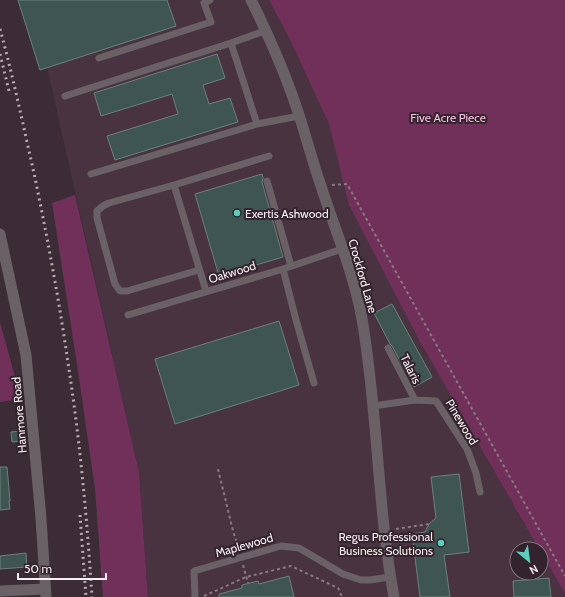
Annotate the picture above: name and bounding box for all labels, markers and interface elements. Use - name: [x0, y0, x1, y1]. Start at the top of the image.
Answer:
- park label: Five Acre Piece: [410, 110, 486, 125]
- place label: Exertis Ashwood: [245, 206, 329, 221]
- marker: Exertis Ashwood: [232, 208, 242, 218]
- street label: Crockford Lane: [345, 237, 381, 315]
- street label: Oakwood: [206, 258, 258, 286]
- street label: Talaris: [397, 352, 425, 386]
- street label: Hanmore Road: [8, 376, 30, 454]
- street label: Pinewood: [443, 396, 481, 448]
- place label: Regus Professional Business Solutions: [339, 529, 433, 558]
- street label: Maplewood: [213, 530, 275, 560]
- marker: Regus Professional Business Solutions: [436, 538, 446, 548]
- north arrow: [509, 541, 549, 581]
- scale bar: [18, 555, 106, 581]
- text: 50 m: [24, 561, 52, 576]
- text: N: [527, 562, 541, 578]

